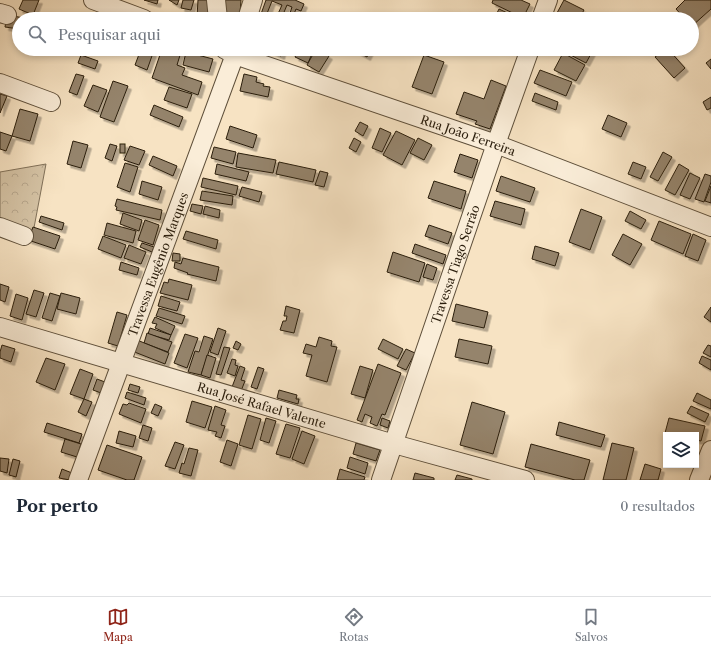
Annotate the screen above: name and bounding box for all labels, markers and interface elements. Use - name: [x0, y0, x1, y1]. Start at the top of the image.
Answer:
- search box: [12, 12, 699, 56]
- icon: search: [26, 23, 48, 45]
- text: Pesquisar aqui: [58, 25, 161, 44]
- street label: Rua João Ferreira: [419, 111, 518, 159]
- street label: Travessa Eugênio Marques: [124, 190, 191, 338]
- street label: Travessa Tiago Serrão: [427, 203, 482, 326]
- street label: Rua José Rafael Valente: [195, 378, 328, 431]
- map controls: [663, 432, 699, 468]
- button: layers: [663, 432, 699, 468]
- text: Por perto: [16, 496, 98, 516]
- text: 0 resultados: [620, 498, 695, 514]
- tab: Mapa: [103, 606, 133, 644]
- tab: Rotas: [339, 606, 368, 644]
- tab: Salvos: [575, 606, 608, 644]

